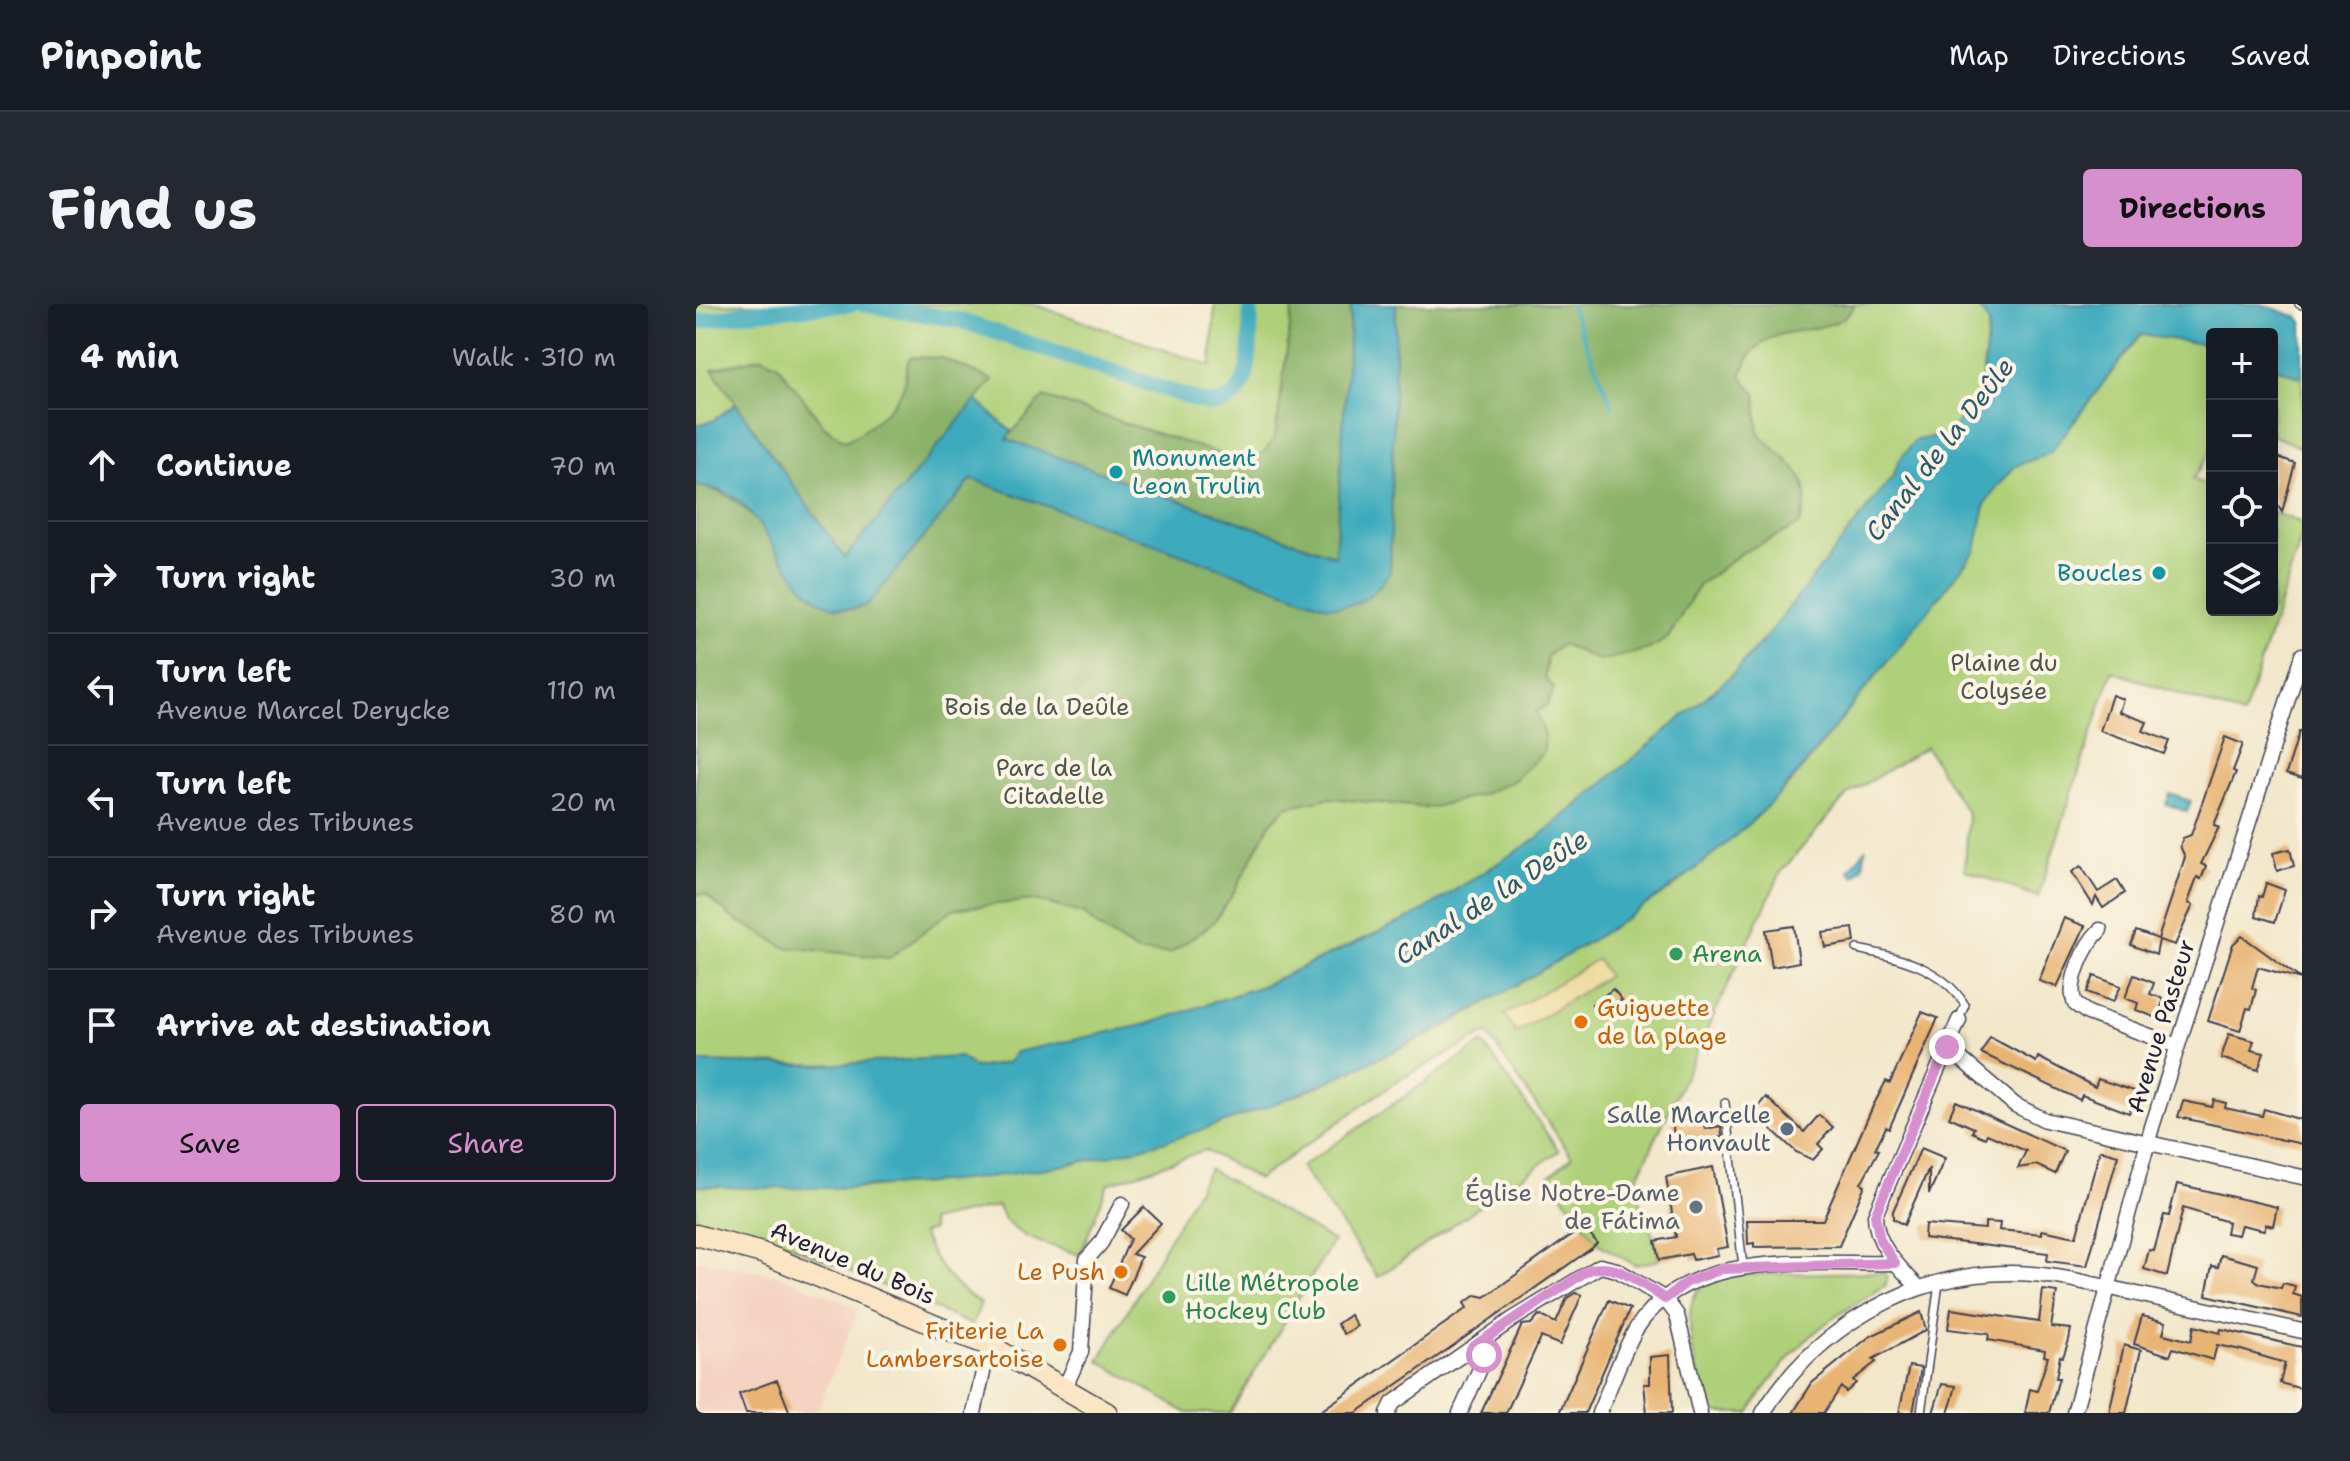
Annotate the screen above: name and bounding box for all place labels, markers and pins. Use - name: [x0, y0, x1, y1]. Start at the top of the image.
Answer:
- place label: Monument Leon Trulin: [1132, 442, 1261, 502]
- marker: Monument Leon Trulin: [1107, 463, 1125, 481]
- place label: Boucles: [2057, 557, 2143, 589]
- marker: Boucles: [2150, 564, 2168, 582]
- place label: Arena: [1692, 938, 1762, 970]
- marker: Arena: [1667, 945, 1685, 963]
- place label: Guiguette de la plage: [1597, 992, 1727, 1052]
- marker: Guiguette de la plage: [1572, 1013, 1590, 1031]
- place label: Salle Marcelle Honvault: [1607, 1099, 1771, 1159]
- marker: Salle Marcelle Honvault: [1778, 1120, 1796, 1138]
- place label: Église Notre-Dame de Fátima: [1465, 1177, 1680, 1237]
- marker: Église Notre-Dame de Fátima: [1687, 1198, 1705, 1216]
- place label: Le Push: [1017, 1256, 1105, 1288]
- marker: Le Push: [1112, 1263, 1130, 1281]
- place label: Lille Métropole Hockey Club: [1185, 1267, 1360, 1327]
- marker: Lille Métropole Hockey Club: [1160, 1288, 1178, 1306]
- place label: Friterie La Lambersartoise: [866, 1315, 1044, 1375]
- marker: Friterie La Lambersartoise: [1051, 1336, 1069, 1354]

